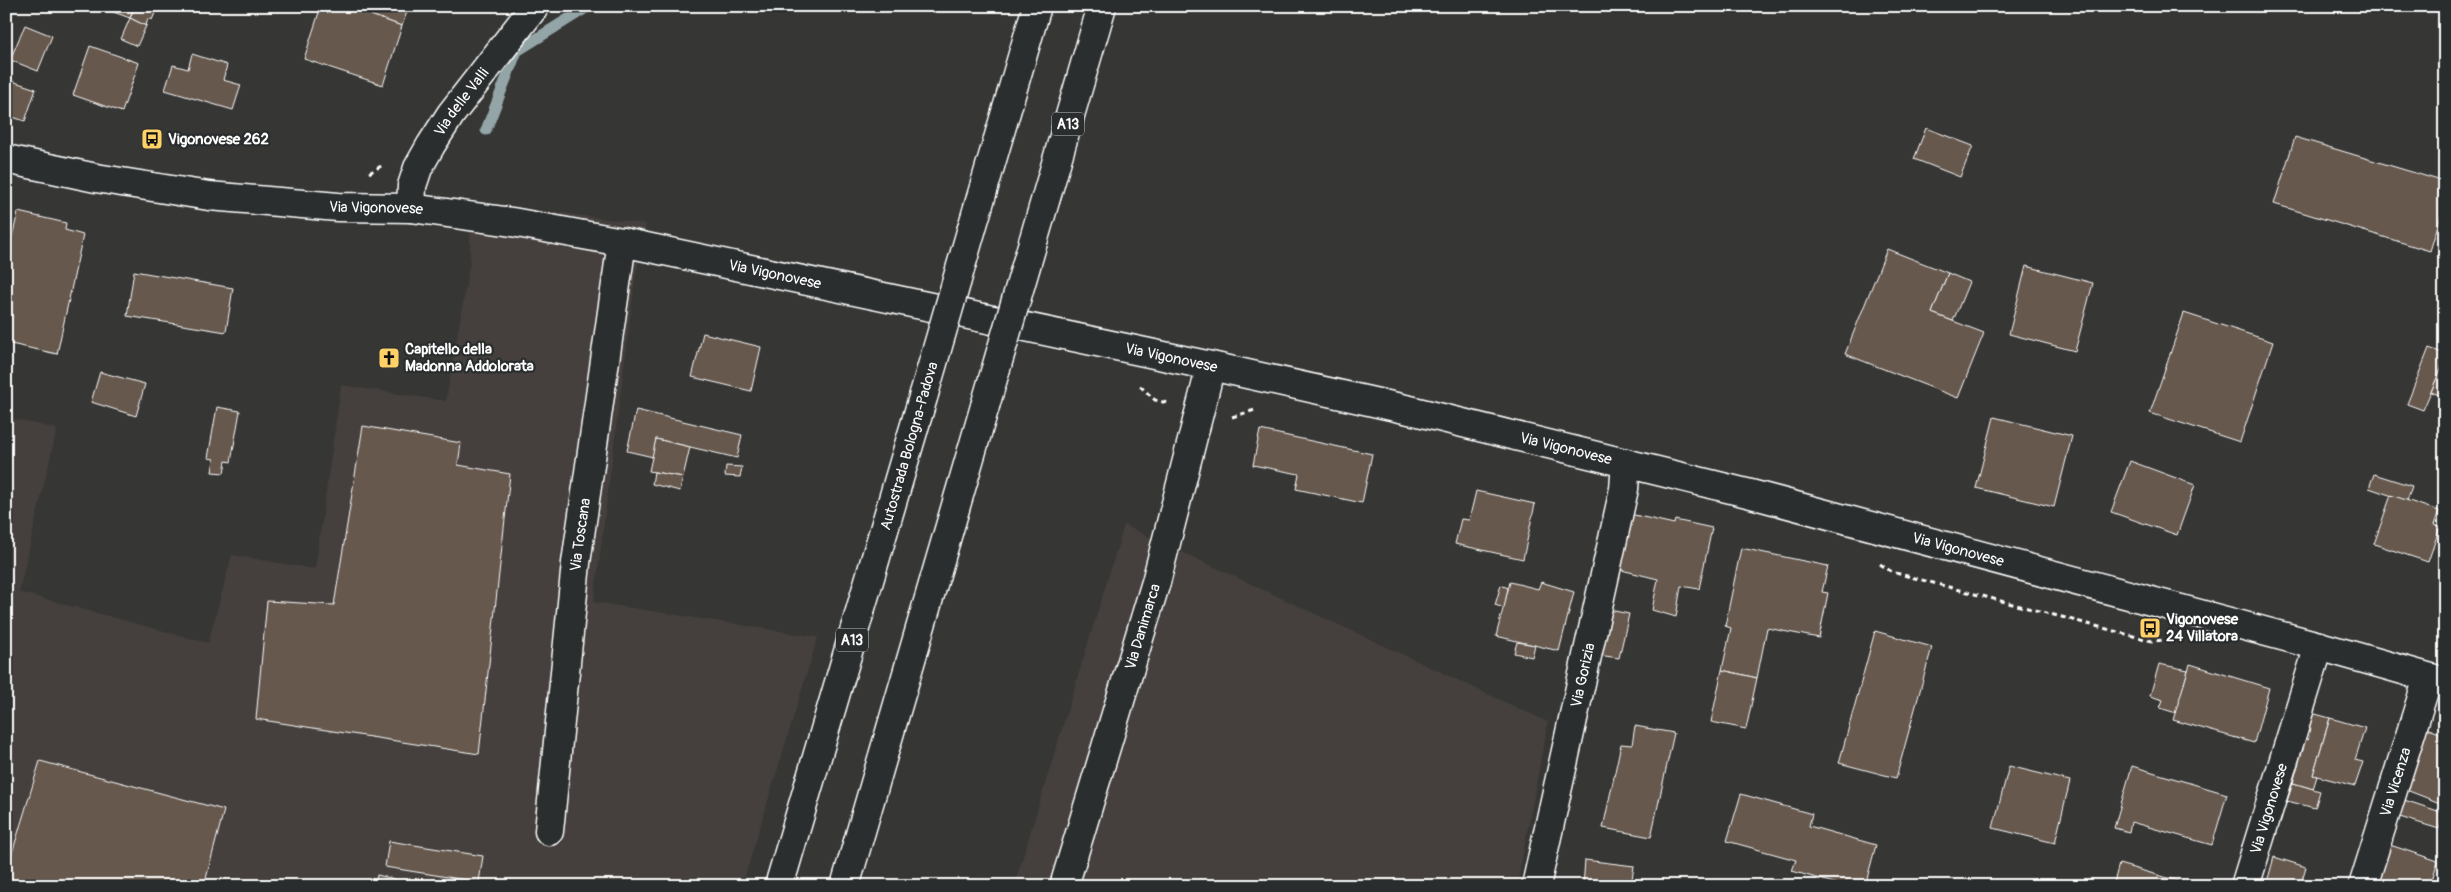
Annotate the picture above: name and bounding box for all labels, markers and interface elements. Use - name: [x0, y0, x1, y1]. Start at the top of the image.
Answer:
- street label: Via delle Valli: [430, 64, 493, 140]
- road number: A13: [1052, 112, 1084, 136]
- bus stop icon: Vigonovese 262: [140, 127, 164, 151]
- place label: Vigonovese 262: [168, 130, 269, 149]
- street label: Via Vigonovese: [328, 197, 425, 220]
- street label: Via Vigonovese: [727, 256, 824, 294]
- street label: Via Vigonovese: [1123, 339, 1220, 377]
- place label: Capitello della Madonna Addolorata: [405, 340, 534, 376]
- church icon: Capitello della Madonna Addolorata: [377, 346, 401, 370]
- street label: Autostrada Bologna-Padova: [876, 360, 943, 532]
- street label: Via Vigonovese: [1518, 428, 1614, 470]
- street label: Via Toscana: [566, 497, 595, 572]
- street label: Via Vigonovese: [1910, 529, 2007, 571]
- street label: Via Danimarca: [1121, 581, 1165, 672]
- place label: Vigonovese 24 Villatora: [2166, 610, 2239, 646]
- bus stop icon: Vigonovese 24 Villatora: [2138, 616, 2162, 640]
- road number: A13: [836, 628, 868, 652]
- street label: Via Gorizia: [1567, 641, 1600, 709]
- street label: Via Vicenza: [2376, 745, 2416, 819]
- street label: Via Vigonovese: [2246, 760, 2292, 857]

